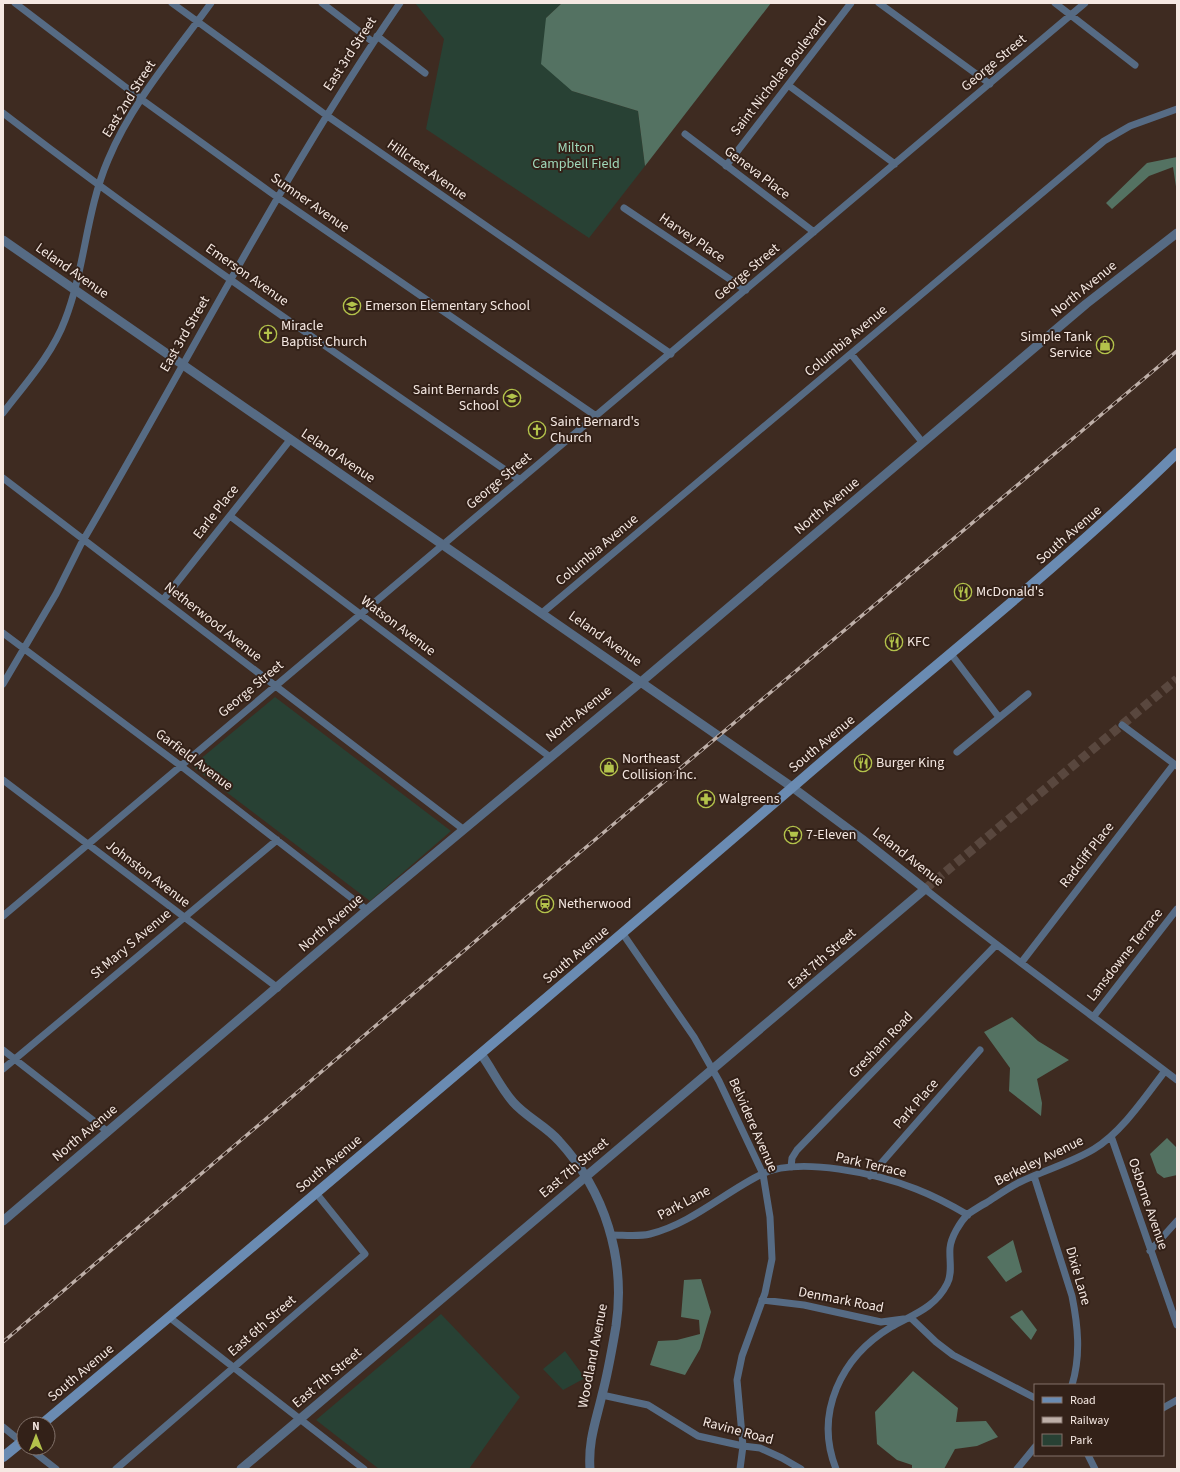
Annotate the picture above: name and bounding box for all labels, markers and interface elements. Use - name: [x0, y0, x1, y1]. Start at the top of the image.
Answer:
- street label: Saint Nicholas Boulevard: [726, 12, 832, 140]
- street label: East 3rd Street: [319, 13, 382, 95]
- street label: George Street: [957, 30, 1031, 96]
- street label: East 2nd Street: [97, 56, 161, 142]
- street label: Hillcrest Avenue: [383, 135, 471, 205]
- park label: Milton Campbell Field: [532, 138, 620, 174]
- street label: Geneva Place: [720, 142, 794, 204]
- street label: Sumner Avenue: [267, 168, 354, 238]
- street label: Harvey Place: [655, 209, 729, 268]
- street label: Leland Avenue: [31, 238, 113, 304]
- street label: Emerson Avenue: [201, 239, 293, 311]
- street label: George Street: [710, 239, 784, 305]
- street label: North Avenue: [1047, 256, 1121, 322]
- street label: East 3rd Street: [155, 292, 215, 376]
- school or university icon: Emerson Elementary School: [342, 296, 362, 316]
- place label: Emerson Elementary School: [365, 296, 530, 316]
- street label: Columbia Avenue: [800, 300, 892, 382]
- place label: Miracle Baptist Church: [281, 316, 367, 352]
- church icon: Miracle Baptist Church: [258, 324, 278, 344]
- place label: Simple Tank Service: [1020, 327, 1092, 363]
- shop icon: Simple Tank Service: [1095, 335, 1115, 355]
- place label: Saint Bernards School: [413, 380, 499, 416]
- school or university icon: Saint Bernards School: [502, 388, 522, 408]
- place label: Saint Bernard's Church: [550, 412, 640, 448]
- church icon: Saint Bernard's Church: [527, 420, 547, 440]
- street label: Leland Avenue: [297, 424, 379, 488]
- street label: George Street: [462, 448, 536, 514]
- street label: North Avenue: [790, 473, 864, 539]
- street label: Earle Place: [188, 481, 244, 543]
- street label: South Avenue: [1032, 501, 1106, 569]
- street label: Columbia Avenue: [551, 509, 643, 591]
- street label: Netherwood Avenue: [160, 577, 266, 667]
- restaurant icon: McDonald's: [953, 582, 973, 602]
- place label: McDonald's: [976, 582, 1044, 602]
- street label: Watson Avenue: [356, 591, 440, 661]
- street label: Leland Avenue: [564, 606, 646, 672]
- restaurant icon: KFC: [884, 632, 904, 652]
- place label: KFC: [907, 632, 930, 652]
- street label: George Street: [214, 656, 288, 722]
- street label: North Avenue: [542, 681, 616, 747]
- street label: South Avenue: [785, 710, 859, 778]
- street label: Garfield Avenue: [151, 724, 237, 796]
- place label: Northeast Collision Inc.: [622, 749, 697, 785]
- restaurant icon: Burger King: [853, 753, 873, 773]
- place label: Burger King: [876, 753, 944, 773]
- shop icon: Northeast Collision Inc.: [599, 757, 619, 777]
- pharmacy icon: Walgreens: [696, 789, 716, 809]
- place label: Walgreens: [719, 789, 780, 809]
- street label: Radcliff Place: [1055, 818, 1119, 892]
- street label: Leland Avenue: [868, 823, 948, 891]
- supermarket icon: 7-Eleven: [783, 825, 803, 845]
- place label: 7-Eleven: [806, 825, 856, 845]
- street label: Johnston Avenue: [102, 836, 194, 912]
- street label: North Avenue: [294, 889, 368, 957]
- station icon: Netherwood: [535, 894, 555, 914]
- place label: Netherwood: [558, 894, 631, 914]
- street label: St Mary S Avenue: [86, 904, 176, 984]
- street label: Lansdowne Terrace: [1082, 904, 1168, 1006]
- street label: South Avenue: [539, 921, 613, 989]
- street label: East 7th Street: [783, 923, 861, 994]
- street label: Gresham Road: [844, 1007, 918, 1083]
- street label: Belvidere Avenue: [723, 1075, 783, 1175]
- street label: Park Place: [889, 1075, 943, 1133]
- street label: North Avenue: [48, 1100, 122, 1166]
- street label: South Avenue: [292, 1130, 366, 1198]
- street label: Berkeley Avenue: [991, 1131, 1087, 1191]
- street label: East 7th Street: [535, 1133, 613, 1203]
- street label: Park Terrace: [834, 1147, 908, 1183]
- street label: Osborne Avenue: [1123, 1155, 1173, 1253]
- street label: Park Lane: [654, 1181, 714, 1225]
- street label: Dixie Lane: [1060, 1244, 1096, 1308]
- street label: Denmark Road: [797, 1282, 885, 1318]
- street label: East 6th Street: [223, 1290, 301, 1361]
- street label: Woodland Avenue: [573, 1302, 613, 1410]
- street label: South Avenue: [44, 1339, 118, 1407]
- street label: East 7th Street: [288, 1343, 366, 1413]
- legend: [1034, 1384, 1164, 1456]
- text: Road: [1070, 1392, 1096, 1409]
- street label: Ravine Road: [700, 1412, 776, 1450]
- text: Railway: [1070, 1412, 1109, 1429]
- north arrow: [16, 1416, 56, 1456]
- text: N: [32, 1419, 40, 1434]
- text: Park: [1070, 1432, 1092, 1449]

